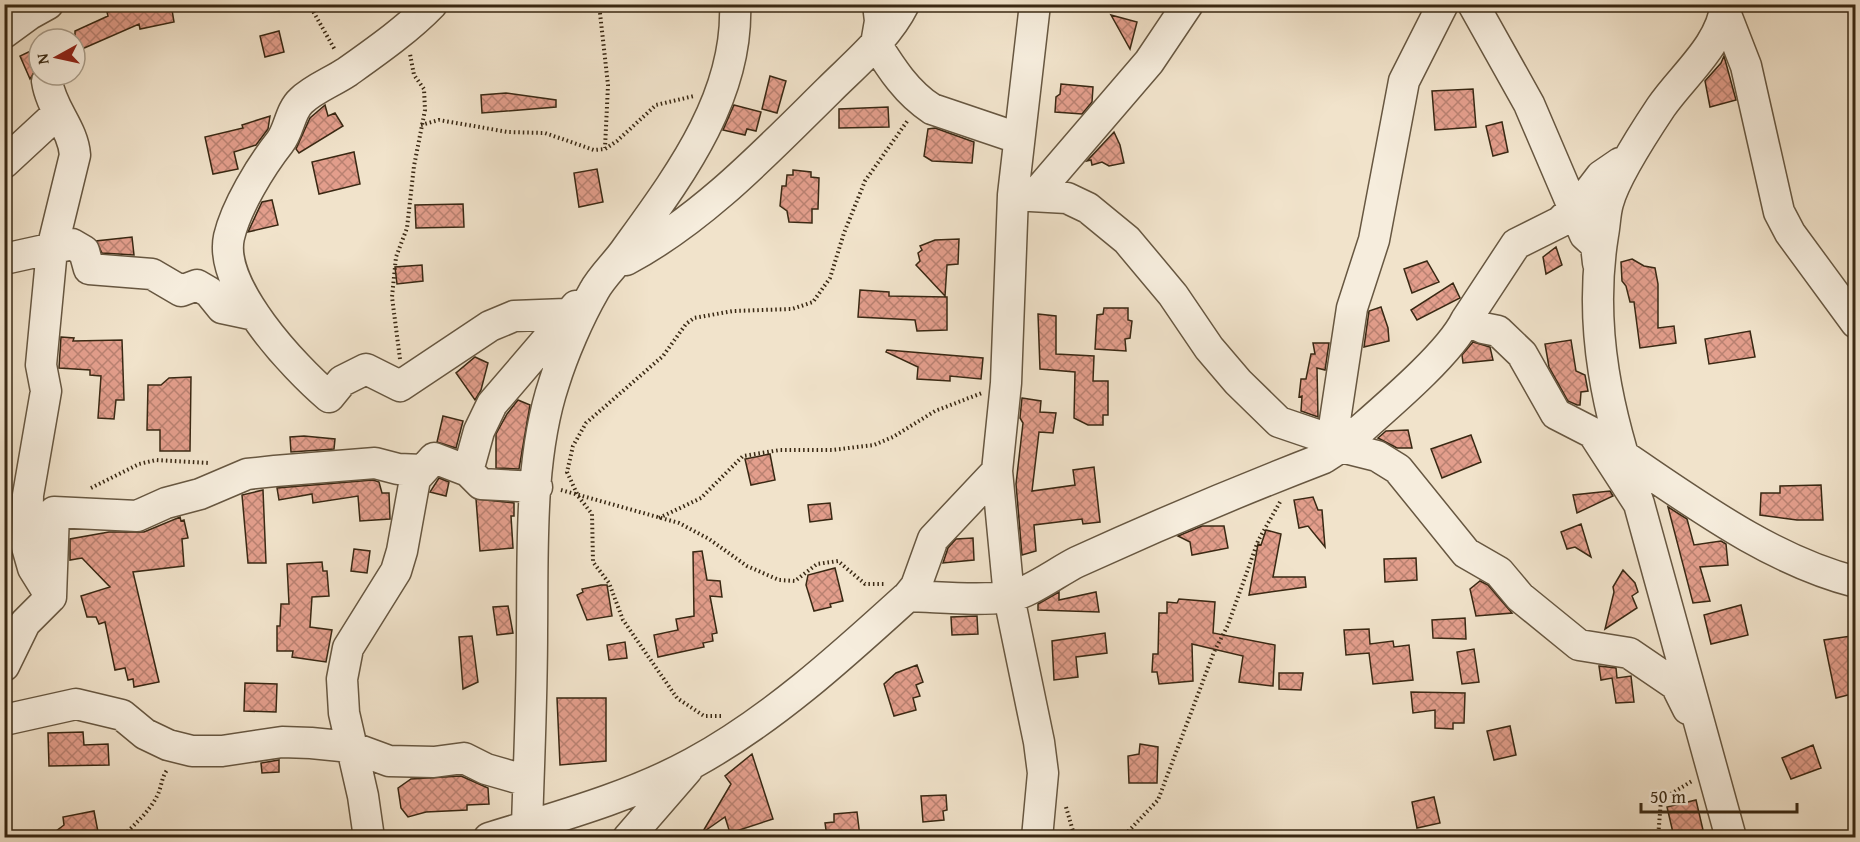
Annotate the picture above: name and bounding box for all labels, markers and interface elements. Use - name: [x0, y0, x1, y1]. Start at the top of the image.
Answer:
- north arrow: [27, 27, 87, 87]
- text: N: [29, 52, 55, 66]
- scale bar: [1641, 776, 1797, 814]
- text: 50 m: [1650, 783, 1686, 810]

